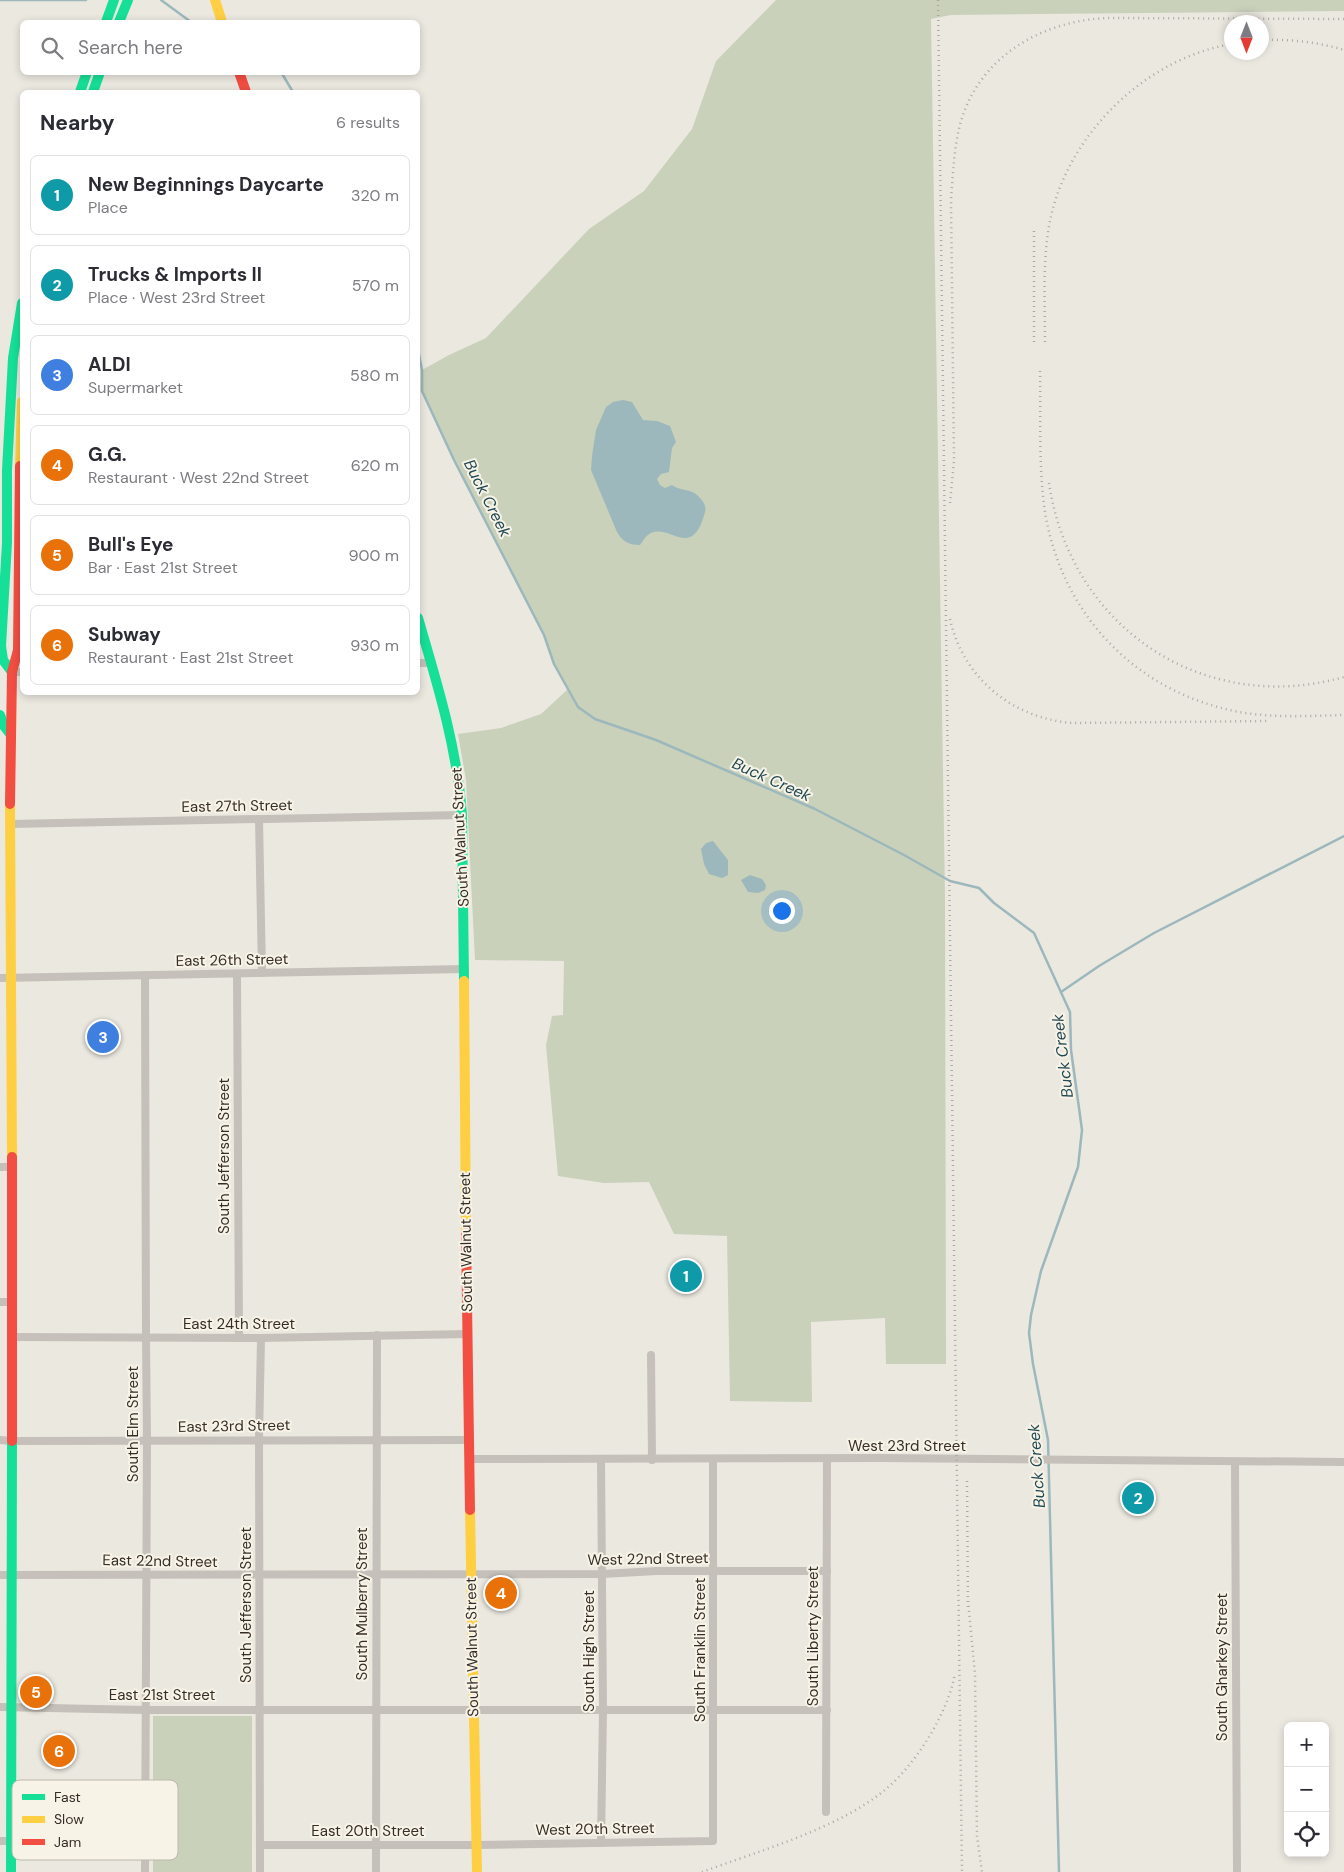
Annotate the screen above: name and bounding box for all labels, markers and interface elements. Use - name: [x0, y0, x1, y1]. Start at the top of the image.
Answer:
- north arrow: [1224, 15, 1269, 60]
- search box: [20, 20, 420, 75]
- icon: search: [38, 34, 66, 62]
- text: Search here: [78, 35, 183, 60]
- text: Nearby: [40, 109, 114, 137]
- text: 6 results: [336, 112, 400, 133]
- text: New Beginnings Daycarte: [88, 172, 324, 197]
- text: 1: [54, 185, 60, 206]
- text: 320 m: [351, 185, 399, 206]
- text: Place: [88, 197, 128, 218]
- text: Trucks & Imports II: [88, 262, 262, 287]
- text: 2: [52, 275, 62, 296]
- text: 570 m: [352, 275, 399, 296]
- text: Place · West 23rd Street: [88, 287, 265, 308]
- text: ALDI: [88, 352, 131, 377]
- text: 3: [52, 365, 62, 386]
- text: 580 m: [350, 365, 399, 386]
- text: Supermarket: [88, 377, 183, 398]
- text: G.G.: [88, 442, 127, 467]
- text: 4: [52, 455, 62, 476]
- text: 620 m: [351, 455, 399, 476]
- water label: Buck Creek: [459, 456, 516, 541]
- text: Restaurant · West 22nd Street: [88, 467, 309, 488]
- text: Bull's Eye: [88, 532, 173, 557]
- text: 5: [52, 545, 62, 566]
- text: 900 m: [349, 545, 399, 566]
- text: Bar · East 21st Street: [88, 557, 238, 578]
- text: Subway: [88, 622, 161, 647]
- text: 6: [52, 635, 62, 656]
- text: 930 m: [350, 635, 399, 656]
- text: Restaurant · East 21st Street: [88, 647, 293, 668]
- water label: Buck Creek: [729, 753, 815, 807]
- street label: South Walnut Street: [446, 767, 474, 907]
- street label: East 27th Street: [181, 795, 293, 817]
- your location: [769, 898, 795, 924]
- street label: East 26th Street: [175, 949, 289, 971]
- water label: Buck Creek: [1047, 1012, 1078, 1099]
- pin: 3: [87, 1018, 119, 1056]
- street label: South Jefferson Street: [214, 1078, 234, 1234]
- street label: South Walnut Street: [455, 1172, 477, 1312]
- pin: 1: [670, 1257, 702, 1295]
- street label: East 24th Street: [183, 1314, 295, 1334]
- street label: South Elm Street: [123, 1366, 143, 1482]
- street label: East 23rd Street: [178, 1415, 290, 1437]
- water label: Buck Creek: [1023, 1422, 1050, 1509]
- street label: West 23rd Street: [848, 1436, 966, 1456]
- pin: 2: [1122, 1479, 1154, 1517]
- street label: South Jefferson Street: [236, 1527, 256, 1683]
- street label: South Mulberry Street: [352, 1527, 372, 1681]
- street label: West 22nd Street: [587, 1548, 709, 1570]
- street label: East 22nd Street: [102, 1550, 218, 1572]
- street label: South Liberty Street: [803, 1566, 823, 1706]
- pin: 4: [485, 1574, 517, 1612]
- street label: South Walnut Street: [461, 1577, 483, 1717]
- street label: South Franklin Street: [690, 1578, 710, 1722]
- street label: South High Street: [579, 1590, 599, 1712]
- street label: South Gharkey Street: [1212, 1593, 1232, 1741]
- pin: 5: [20, 1673, 52, 1711]
- street label: East 21st Street: [109, 1685, 215, 1705]
- map controls: [1284, 1722, 1329, 1857]
- button: +: [1284, 1722, 1329, 1767]
- pin: 6: [43, 1732, 75, 1770]
- button: −: [1284, 1767, 1329, 1812]
- legend: [12, 1780, 178, 1860]
- text: Fast: [54, 1788, 81, 1806]
- text: Slow: [54, 1810, 84, 1828]
- button: locate: [1284, 1812, 1329, 1857]
- street label: West 20th Street: [535, 1818, 655, 1840]
- street label: East 20th Street: [311, 1821, 425, 1841]
- text: Jam: [54, 1833, 81, 1851]

